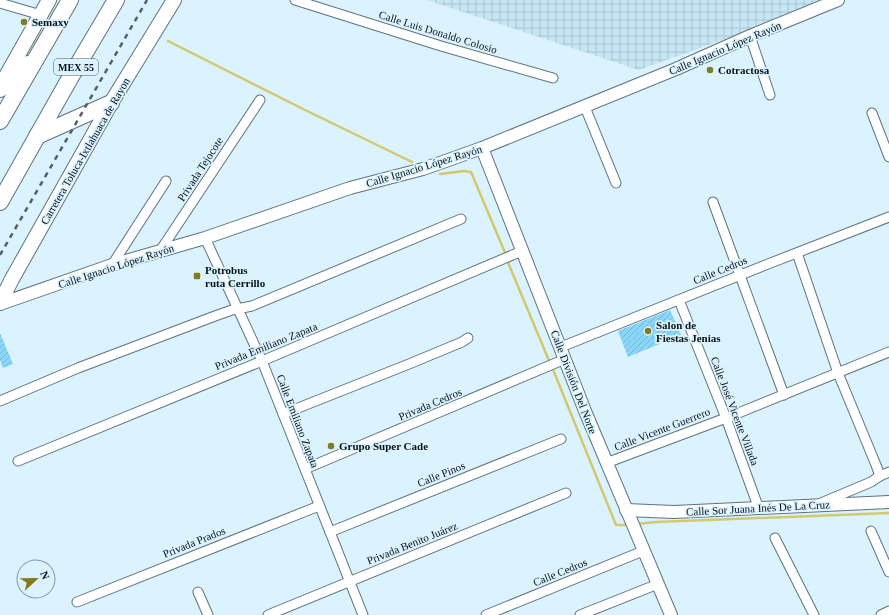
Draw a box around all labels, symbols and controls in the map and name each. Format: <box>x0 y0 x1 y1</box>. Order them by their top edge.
street label: Calle Luis Donaldo Colosio <box>377 8 499 56</box>
place label: Semaxy <box>32 16 69 28</box>
marker: Semaxy <box>19 17 29 27</box>
street label: Calle Ignacio López Rayón <box>667 19 783 77</box>
road number: MEX 55 <box>54 59 98 75</box>
place label: Cotractosa <box>718 64 770 76</box>
marker: Cotractosa <box>705 65 715 75</box>
street label: Carretera Toluca-Ixtlahuaca de Rayon <box>38 75 132 226</box>
street label: Privada Tejocote <box>175 135 225 203</box>
street label: Calle Ignacio López Rayón <box>365 142 484 189</box>
street label: Calle Ignacio López Rayón <box>57 241 176 290</box>
street label: Calle Cedros <box>691 254 749 286</box>
place label: Potrobus ruta Cerrillo <box>205 264 266 289</box>
marker: Potrobus ruta Cerrillo <box>192 271 202 281</box>
place label: Salon de Fiestas Jenias <box>656 319 721 344</box>
street label: Privada Emiliano Zapata <box>213 320 319 372</box>
marker: Salon de Fiestas Jenias <box>643 326 653 336</box>
street label: Calle División Del Norte <box>549 328 599 436</box>
street label: Calle José Vicente Villada <box>709 355 761 467</box>
street label: Calle Emiliano Zapata <box>275 373 321 469</box>
street label: Privada Cedros <box>397 385 463 423</box>
street label: Calle Vicente Guerrero <box>612 405 712 453</box>
place label: Grupo Super Cade <box>339 440 428 452</box>
marker: Grupo Super Cade <box>326 441 336 451</box>
street label: Calle Pinos <box>415 459 467 489</box>
street label: Calle Sor Juana Inés De La Cruz <box>686 498 830 518</box>
street label: Privada Benito Juárez <box>365 519 459 567</box>
street label: Privada Prados <box>161 524 227 560</box>
street label: Calle Cedros <box>531 556 589 588</box>
north arrow <box>16 559 56 599</box>
text: N <box>38 569 52 581</box>

